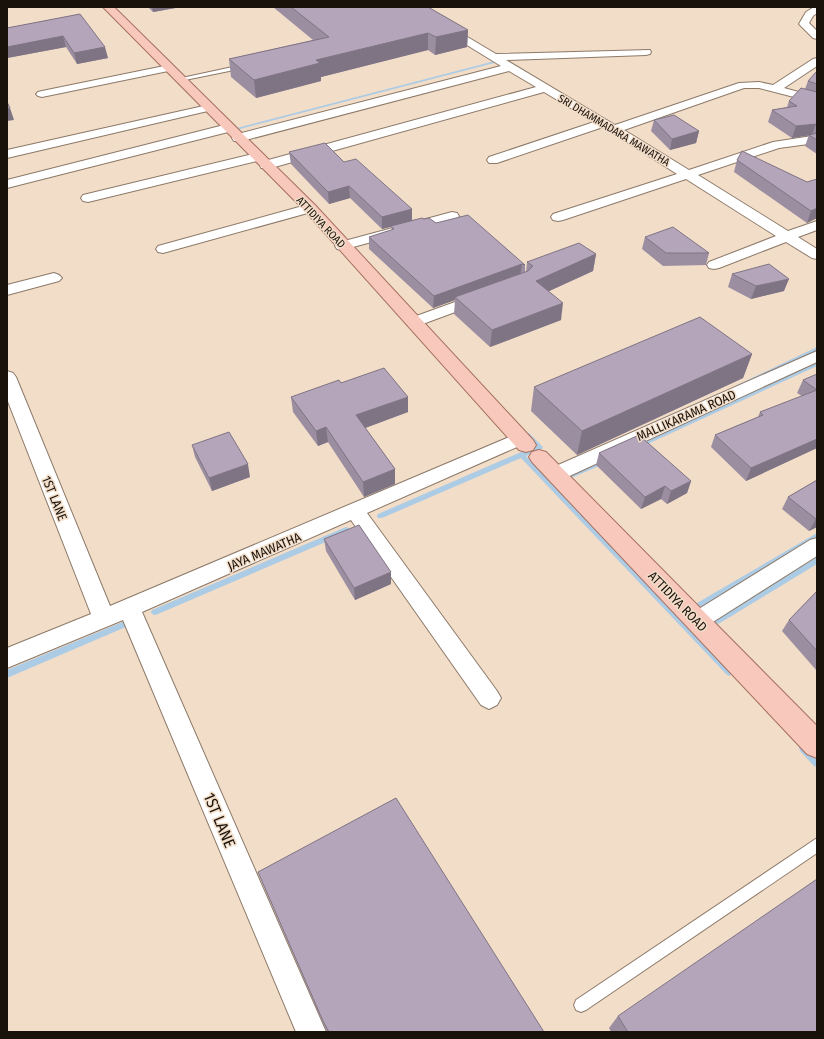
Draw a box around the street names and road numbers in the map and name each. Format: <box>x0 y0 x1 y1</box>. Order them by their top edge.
street label: SRI DHAMMADARA MAWATHA <box>555 92 672 169</box>
street label: ATTIDIYA ROAD <box>293 194 348 251</box>
street label: MALLIKARAMA ROAD <box>634 387 738 444</box>
street label: 1ST LANE <box>39 474 70 523</box>
street label: JAYA MAWATHA <box>225 529 303 574</box>
street label: ATTIDIYA ROAD <box>645 568 710 635</box>
street label: 1ST LANE <box>200 790 240 850</box>

